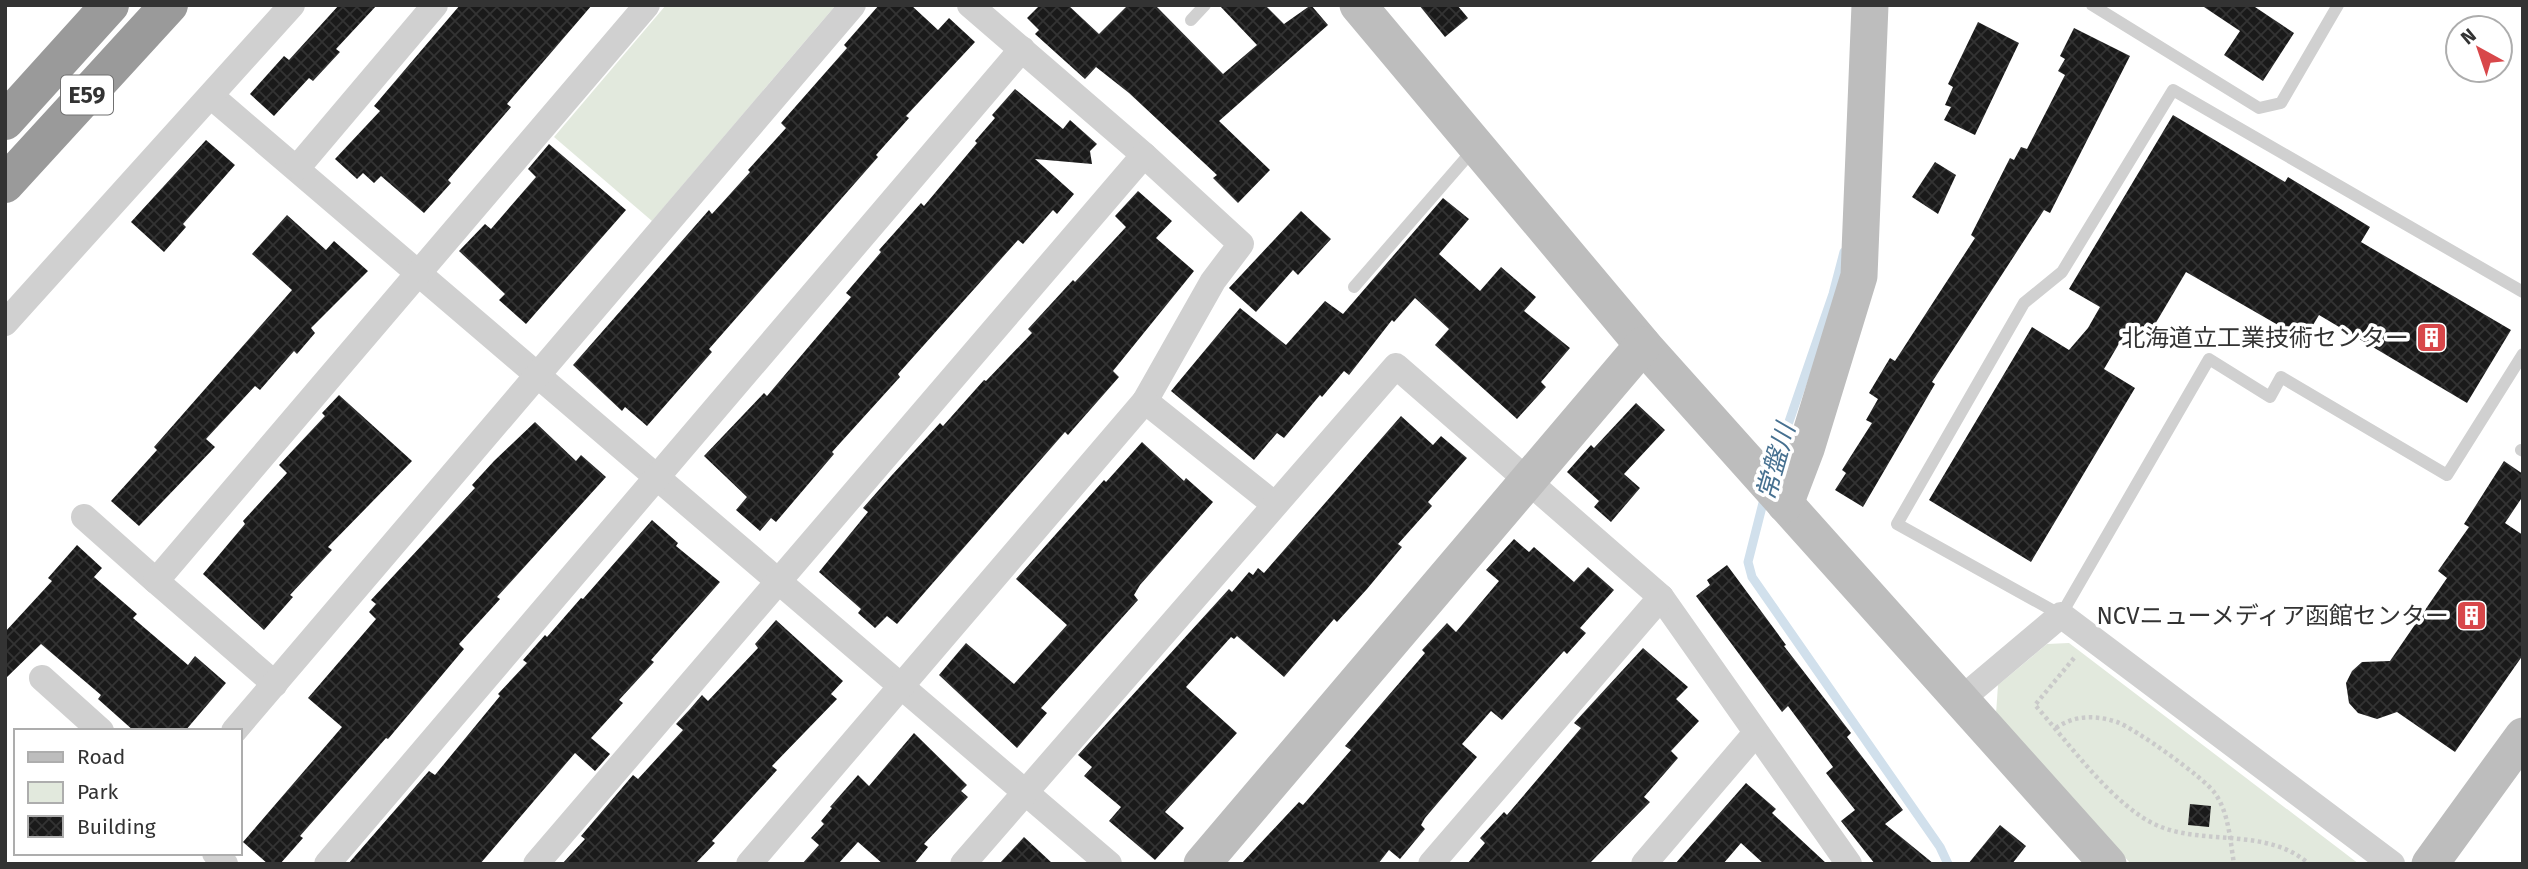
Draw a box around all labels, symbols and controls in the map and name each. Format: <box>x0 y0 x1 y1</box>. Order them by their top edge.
north arrow <box>2444 14 2514 84</box>
text: N <box>2456 23 2481 49</box>
road number: E59 <box>61 76 113 114</box>
building icon: 北海道立工業技術センター <box>2415 321 2449 355</box>
place label: 北海道立工業技術センター <box>2121 324 2409 352</box>
water label: 常盤川 <box>1750 417 1802 504</box>
building icon: NCVニューメディア函館センター <box>2455 599 2489 633</box>
place label: NCVニューメディア函館センター <box>2096 602 2449 630</box>
legend <box>14 729 242 855</box>
text: Road <box>77 744 125 770</box>
text: Park <box>77 779 119 805</box>
text: Building <box>77 814 156 840</box>

